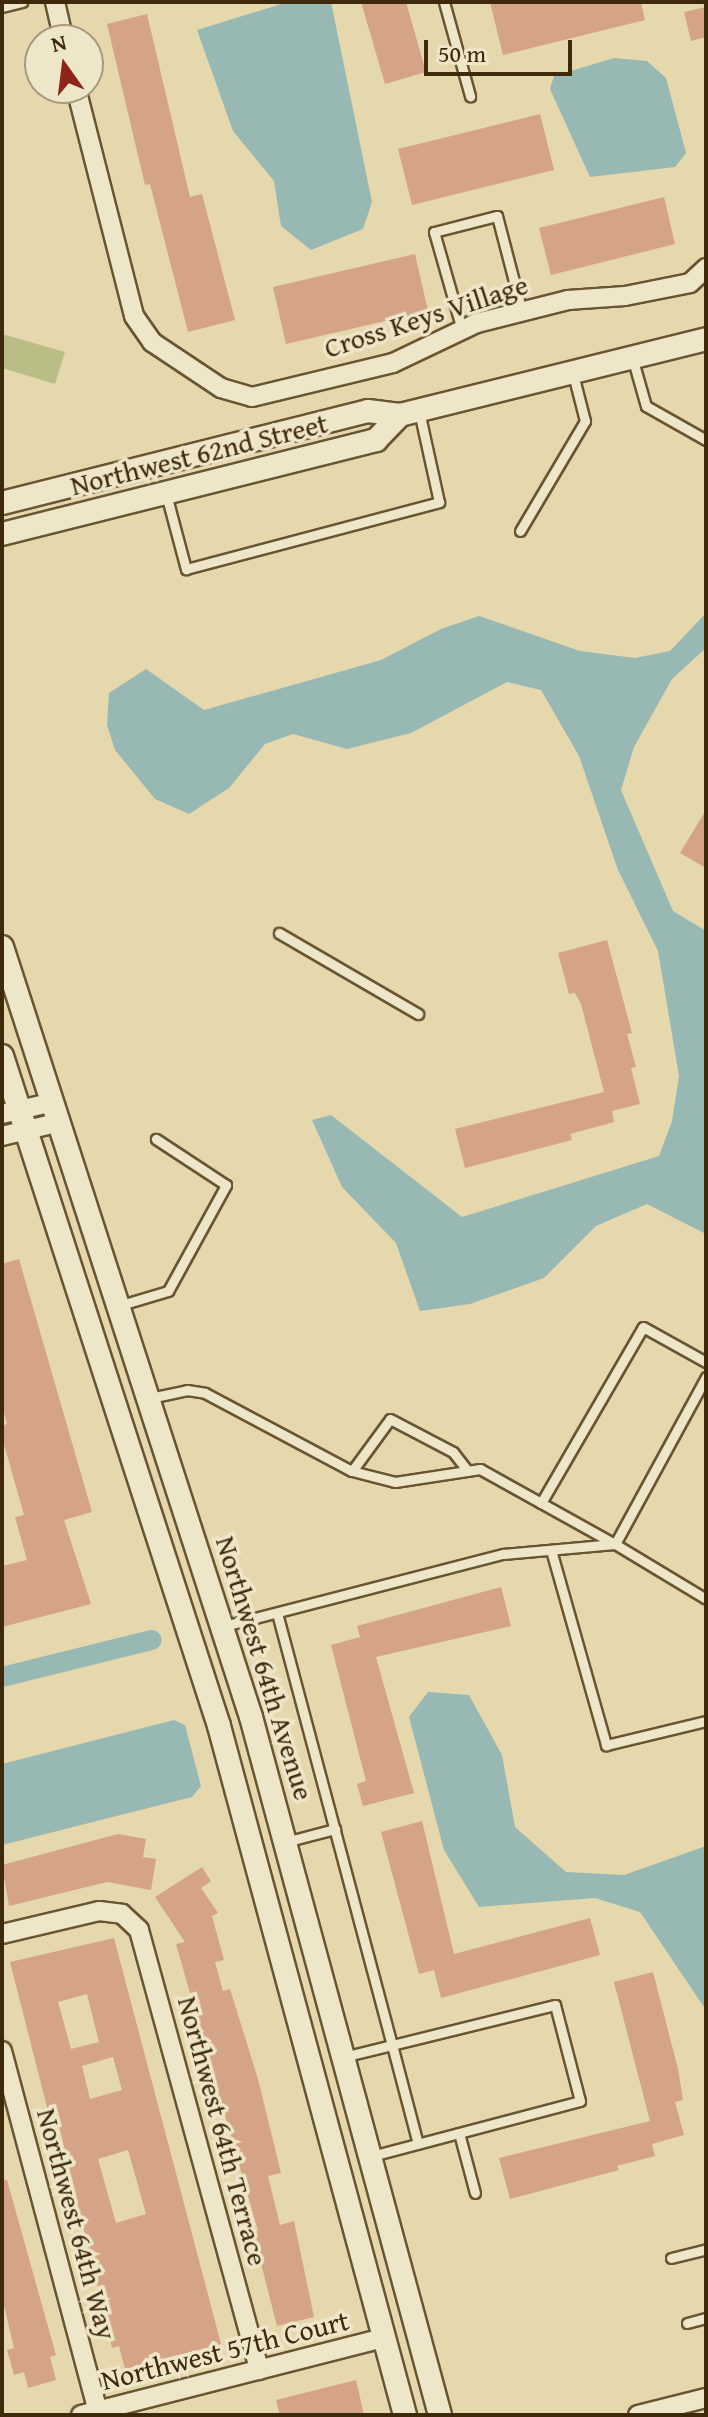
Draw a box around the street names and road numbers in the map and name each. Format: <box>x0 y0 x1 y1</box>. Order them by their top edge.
street label: Cross Keys Village <box>320 267 532 365</box>
street label: Northwest 62nd Street <box>67 406 331 502</box>
street label: Northwest 64th Avenue <box>209 1532 321 1804</box>
street label: Northwest 64th Terrace <box>171 1993 275 2269</box>
street label: Northwest 64th Way <box>30 2105 124 2343</box>
street label: Northwest 57th Court <box>98 2303 352 2397</box>

